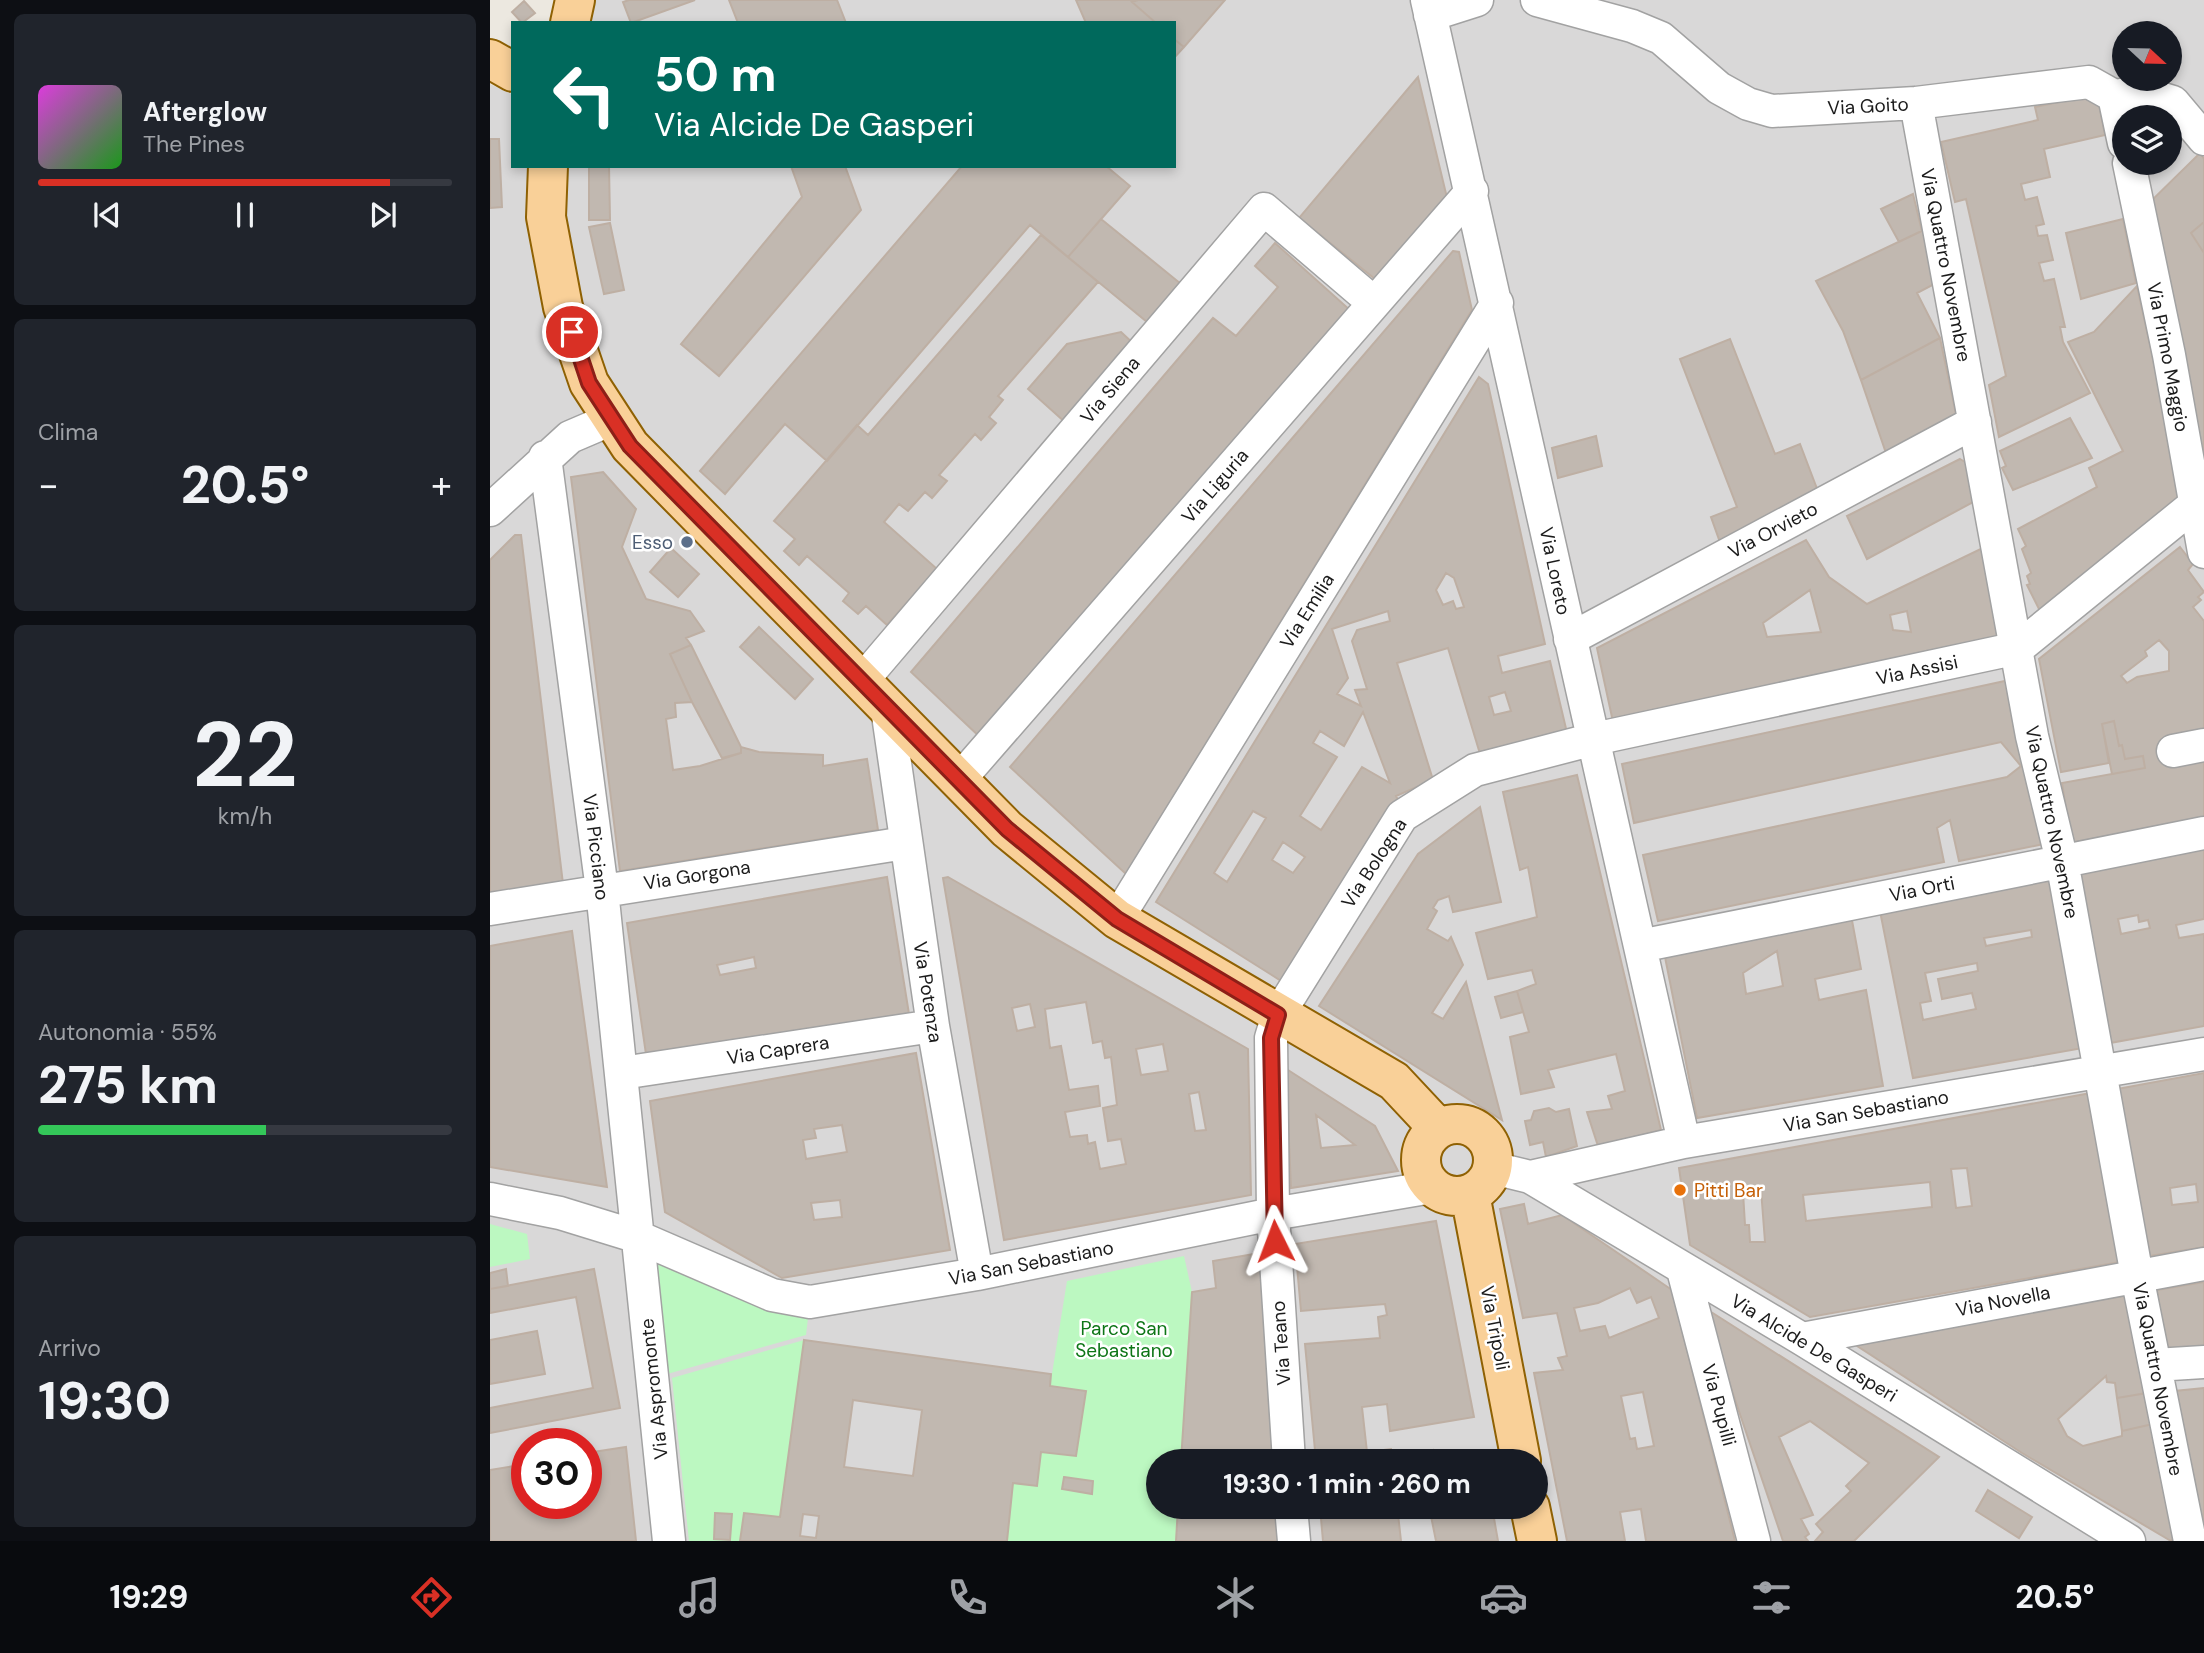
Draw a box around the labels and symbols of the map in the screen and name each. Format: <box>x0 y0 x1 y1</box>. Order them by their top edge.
north arrow <box>2112 21 2182 91</box>
street label: Via Goito <box>1827 91 1909 121</box>
street label: Via Quattro Novembre <box>1915 166 1977 364</box>
street label: Via Primo Maggio <box>2141 280 2195 434</box>
pin <box>542 302 602 362</box>
street label: Via Siena <box>1075 351 1145 429</box>
street label: Via Liguria <box>1176 444 1254 528</box>
street label: Via Orvieto <box>1724 496 1822 564</box>
street label: Via Loreto <box>1534 525 1576 617</box>
place label: Esso <box>632 530 673 555</box>
marker: Esso <box>679 534 695 550</box>
street label: Via Emilia <box>1274 569 1340 653</box>
street label: Via Assisi <box>1874 649 1960 691</box>
street label: Via Quattro Novembre <box>2019 723 2085 921</box>
street label: Via Picciano <box>577 792 615 902</box>
street label: Via Bologna <box>1336 813 1412 913</box>
street label: Via Gorgona <box>642 854 752 896</box>
street label: Via Orti <box>1887 870 1957 908</box>
street label: Via Potenza <box>908 940 948 1044</box>
street label: Via Caprera <box>725 1030 831 1070</box>
street label: Via San Sebastiano <box>1781 1084 1951 1138</box>
place label: Pitti Bar <box>1694 1178 1763 1203</box>
marker: Pitti Bar <box>1672 1182 1688 1198</box>
position arrow <box>1238 1204 1312 1278</box>
street label: Via San Sebastiano <box>946 1235 1116 1291</box>
street label: Via Novella <box>1954 1280 2052 1322</box>
street label: Via Quattro Novembre <box>2127 1280 2189 1478</box>
street label: Via Tripoli <box>1475 1284 1515 1372</box>
street label: Via Alcide De Gasperi <box>1726 1288 1902 1408</box>
street label: Via Teano <box>1266 1300 1296 1386</box>
park label: Parco San Sebastiano <box>1075 1316 1173 1363</box>
street label: Via Aspromonte <box>634 1317 674 1461</box>
street label: Via Pupilli <box>1696 1361 1742 1449</box>
speed limit sign: 30 <box>511 1428 602 1519</box>

